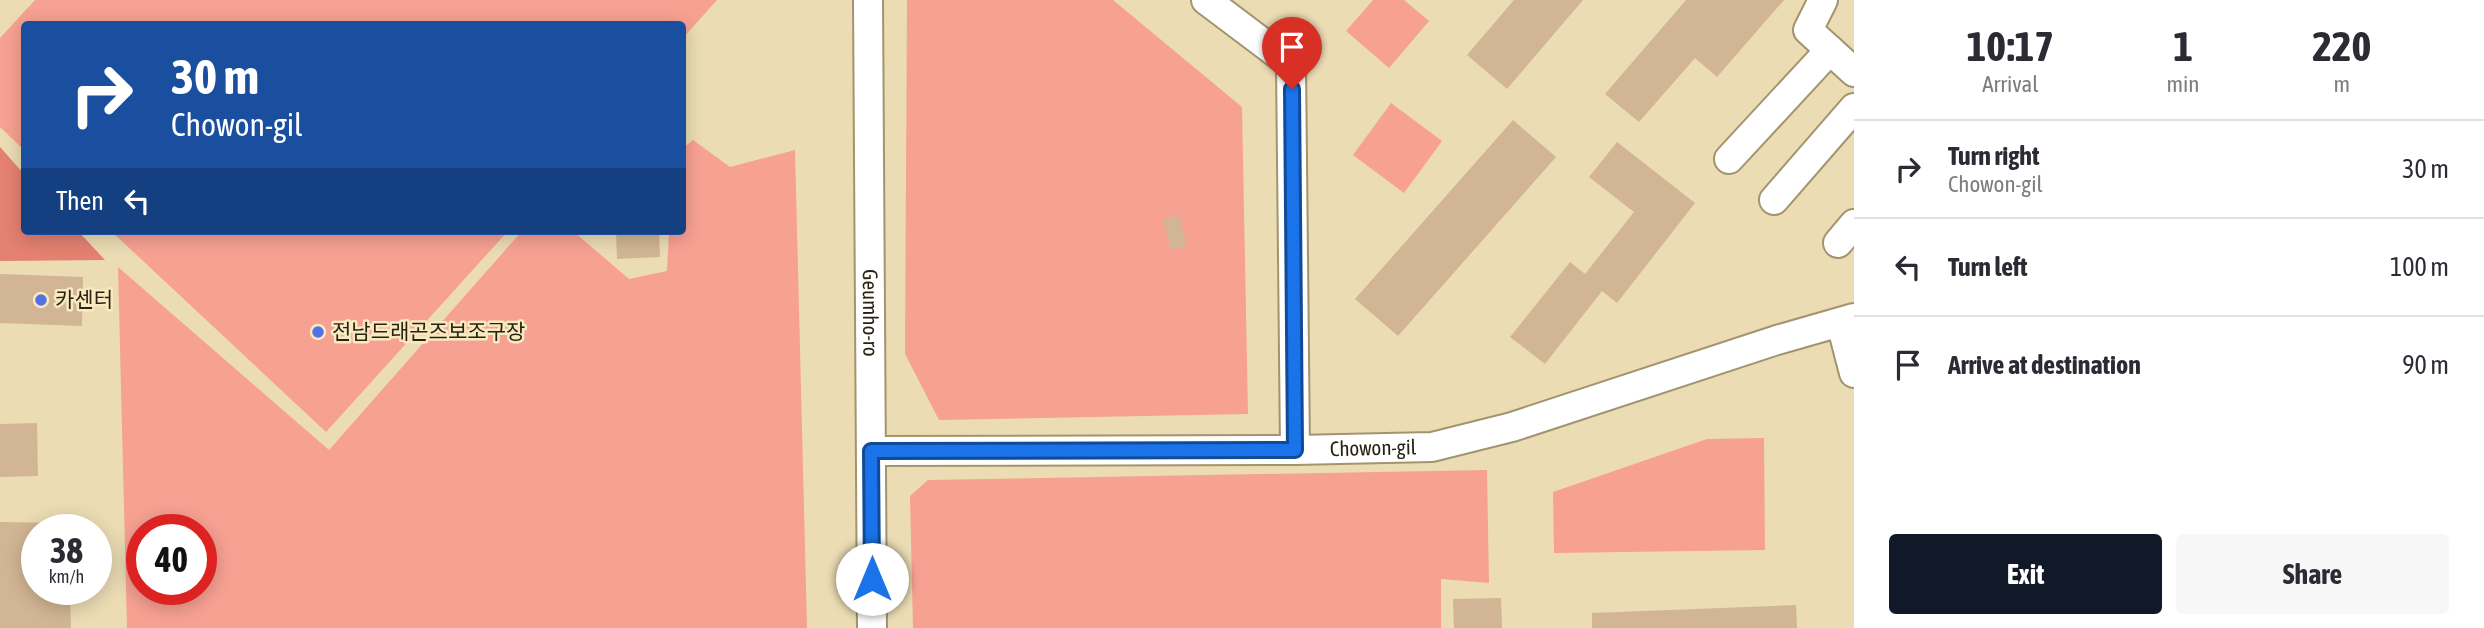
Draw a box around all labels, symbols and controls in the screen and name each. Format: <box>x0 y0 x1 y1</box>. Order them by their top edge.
pin <box>1262 17 1322 89</box>
text: 10:17 <box>1967 22 2054 70</box>
text: 1 <box>2173 22 2193 70</box>
text: 220 <box>2312 22 2371 70</box>
icon: arrive <box>1273 28 1311 66</box>
text: 30 m <box>171 48 259 104</box>
icon: right <box>56 49 147 140</box>
text: Arrival <box>1982 71 2038 97</box>
text: min <box>2167 71 2200 97</box>
text: m <box>2333 71 2350 97</box>
text: Chowon-gil <box>171 106 303 143</box>
text: Turn right <box>1948 141 2039 171</box>
icon: right <box>1889 150 1927 188</box>
text: 30 m <box>2402 154 2449 184</box>
text: Chowon-gil <box>1948 171 2043 197</box>
icon: left <box>118 182 156 220</box>
text: Then <box>56 186 104 216</box>
icon: left <box>1889 248 1927 286</box>
text: Turn left <box>1948 252 2028 282</box>
text: 100 m <box>2390 252 2449 282</box>
street label: Geumho-ro <box>859 269 883 357</box>
place label: 카센터 <box>55 287 113 311</box>
marker: 카센터 <box>33 292 49 308</box>
place label: 전남드래곤즈보조구장 <box>332 319 525 343</box>
marker: 전남드래곤즈보조구장 <box>310 324 326 340</box>
icon: arrive <box>1889 346 1927 384</box>
text: Arrive at destination <box>1948 350 2141 380</box>
text: 90 m <box>2402 350 2449 380</box>
street label: Chowon-gil <box>1330 434 1417 460</box>
speed limit sign: 40 <box>126 514 217 605</box>
text: 38 <box>50 530 83 570</box>
button: Exit <box>1889 534 2162 614</box>
button: Share <box>2176 534 2449 614</box>
position arrow <box>835 542 909 616</box>
text: km/h <box>49 566 84 587</box>

